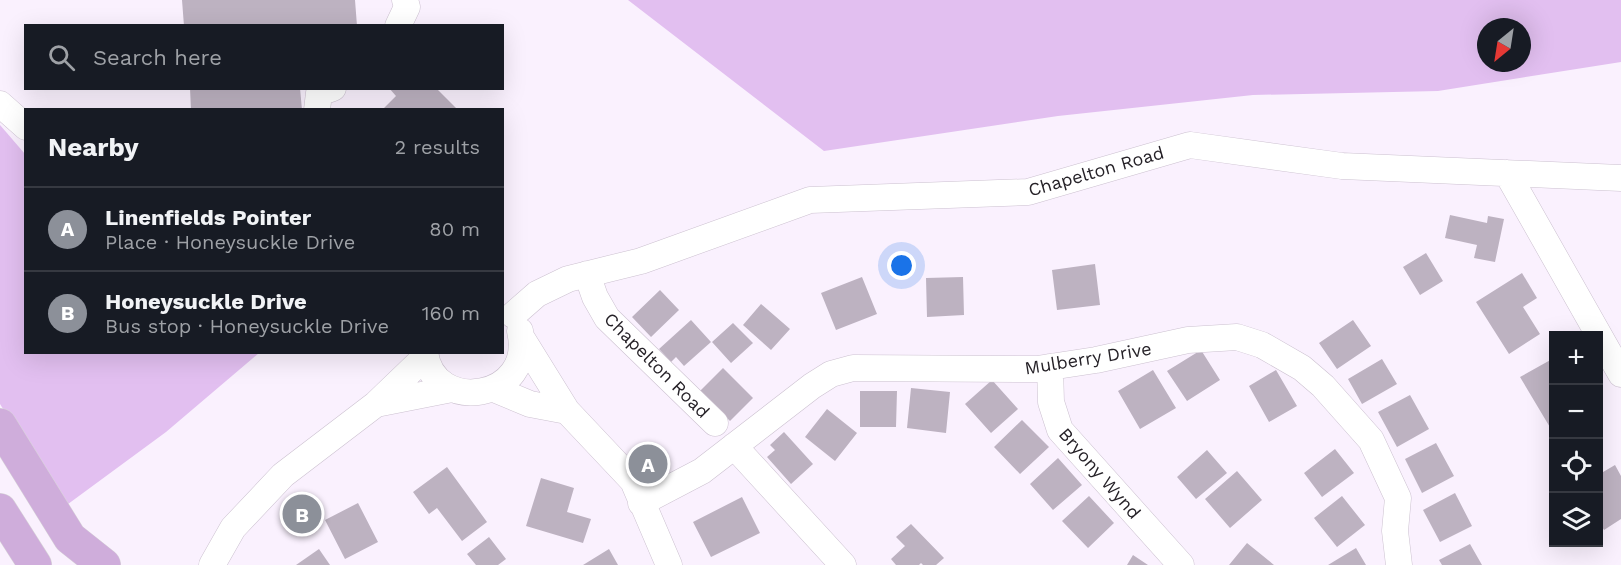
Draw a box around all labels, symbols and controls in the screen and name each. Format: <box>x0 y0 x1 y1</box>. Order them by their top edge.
north arrow <box>1477 18 1531 72</box>
search box <box>24 24 504 90</box>
icon: search <box>45 41 78 74</box>
text: Search here <box>93 45 222 70</box>
text: Nearby <box>48 132 139 162</box>
text: 2 results <box>395 135 480 159</box>
street label: Chapelton Road <box>1026 142 1166 200</box>
text: Linenfields Pointer <box>105 205 311 230</box>
text: A <box>61 217 74 241</box>
text: 80 m <box>429 217 480 241</box>
text: Place · Honeysuckle Drive <box>105 230 355 254</box>
your location <box>887 251 916 280</box>
text: Honeysuckle Drive <box>105 289 307 314</box>
text: B <box>61 301 74 325</box>
text: 160 m <box>422 301 480 325</box>
street label: Chapelton Road <box>600 308 714 422</box>
text: Bus stop · Honeysuckle Drive <box>105 314 389 338</box>
map controls <box>1549 331 1603 547</box>
button: + <box>1549 331 1603 385</box>
street label: Mulberry Drive <box>1023 338 1153 378</box>
button: − <box>1549 385 1603 439</box>
street label: Bryony Wynd <box>1055 423 1145 523</box>
button: locate <box>1549 439 1603 493</box>
pin: A <box>628 442 668 486</box>
pin: B <box>282 492 322 536</box>
button: layers <box>1549 493 1603 547</box>

